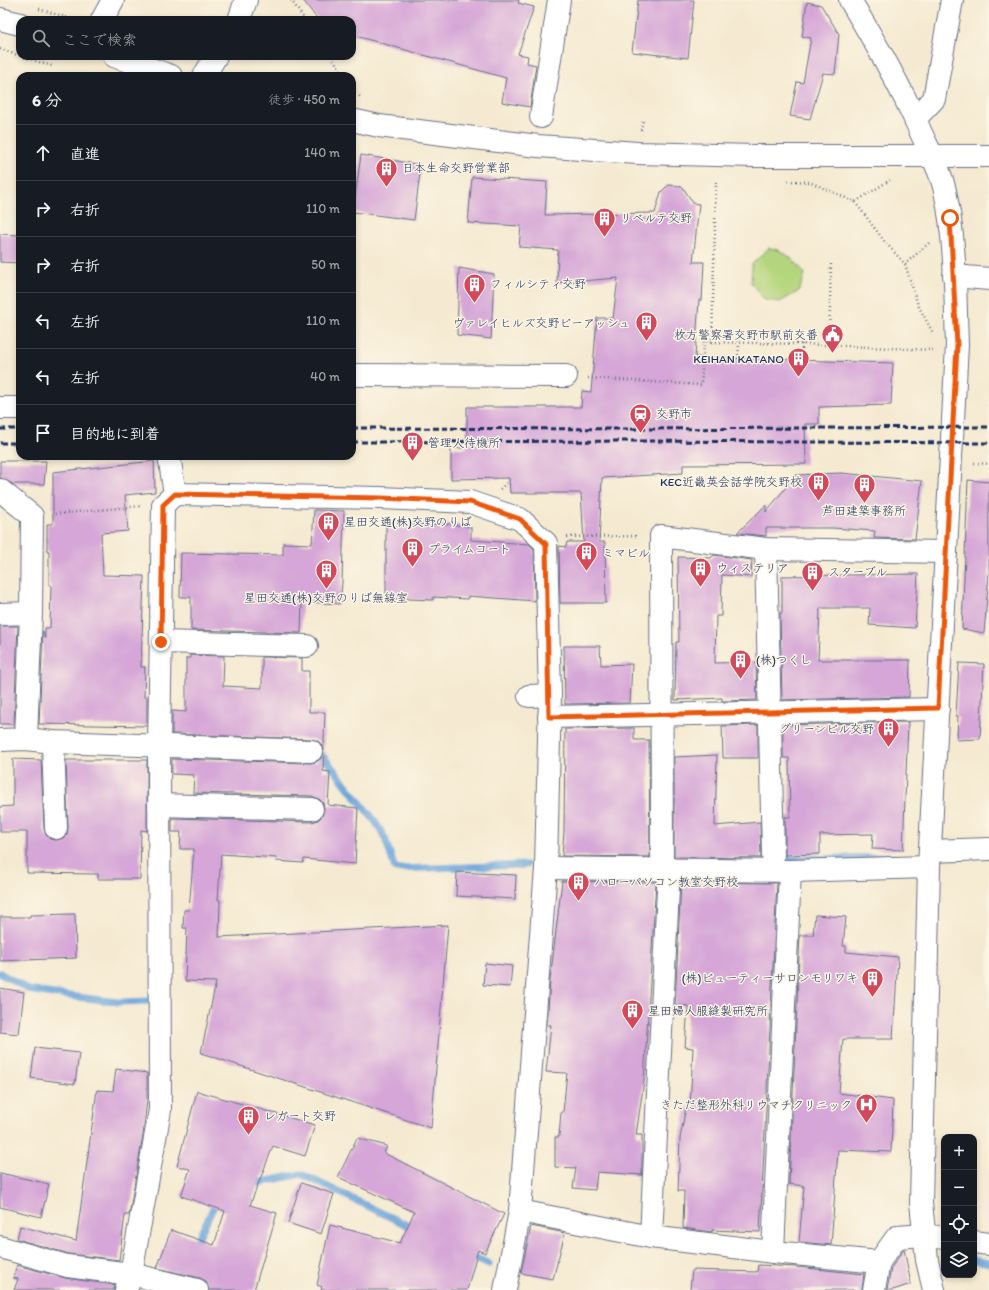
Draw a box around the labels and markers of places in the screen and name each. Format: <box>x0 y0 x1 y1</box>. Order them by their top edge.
building icon: 日本生命交野営業部 <box>374 155 400 188</box>
place label: 日本生命交野営業部 <box>402 161 510 175</box>
building icon: リベルテ交野 <box>592 205 618 238</box>
place label: リベルテ交野 <box>620 211 692 225</box>
building icon: フィルシティ交野 <box>462 271 488 304</box>
place label: フィルシティ交野 <box>490 277 586 291</box>
building icon: ヴァレイヒルズ交野ビーアッシュ <box>633 310 659 343</box>
place label: ヴァレイヒルズ交野ビーアッシュ <box>452 316 630 330</box>
public building icon: 枚方警察署交野市駅前交番 <box>820 322 846 355</box>
place label: 枚方警察署交野市駅前交番 <box>674 328 818 342</box>
building icon: KEIHAN KATANO <box>786 346 812 379</box>
place label: KEIHAN KATANO <box>693 352 784 366</box>
station icon: 交野市 <box>628 401 654 434</box>
place label: 交野市 <box>656 407 692 421</box>
building icon: 管理人待機所 <box>399 430 425 463</box>
place label: 管理人待機所 <box>428 436 500 450</box>
building icon: KEC近畿英会話学院交野校 <box>805 469 831 502</box>
building icon: 芦田建築事務所 <box>851 471 877 504</box>
place label: KEC近畿英会話学院交野校 <box>660 475 802 489</box>
place label: 芦田建築事務所 <box>822 504 906 518</box>
building icon: 星田交通(株)交野のりば <box>315 509 341 542</box>
place label: 星田交通(株)交野のりば <box>344 515 472 529</box>
building icon: プライムコート <box>399 536 425 569</box>
building icon: ミマビル <box>573 540 599 573</box>
place label: プライムコート <box>428 542 511 556</box>
place label: ミマビル <box>602 546 650 560</box>
building icon: ウィステリア <box>687 555 713 588</box>
building icon: 星田交通(株)交野のりば無線室 <box>313 558 339 591</box>
building icon: スターブル <box>800 559 826 592</box>
place label: ウィステリア <box>716 561 789 575</box>
place label: スターブル <box>828 565 887 579</box>
place label: 星田交通(株)交野のりば無線室 <box>244 591 408 605</box>
building icon: (株)つくし <box>727 647 753 680</box>
place label: (株)つくし <box>756 653 812 667</box>
building icon: グリーンビル交野 <box>876 716 902 749</box>
place label: グリーンビル交野 <box>779 722 874 736</box>
building icon: ハローパソコン教室交野校 <box>566 869 592 902</box>
place label: ハローパソコン教室交野校 <box>594 875 738 889</box>
building icon: (株)ビューティーサロンモリワキ <box>860 965 886 998</box>
place label: (株)ビューティーサロンモリワキ <box>682 971 858 985</box>
building icon: 星田婦人服縫製研究所 <box>620 998 646 1031</box>
place label: 星田婦人服縫製研究所 <box>648 1004 768 1018</box>
hospital icon: きただ整形外科リウマチクリニック <box>854 1092 880 1125</box>
place label: きただ整形外科リウマチクリニック <box>660 1098 852 1112</box>
building icon: レガート交野 <box>235 1103 261 1136</box>
place label: レガート交野 <box>264 1109 336 1123</box>

